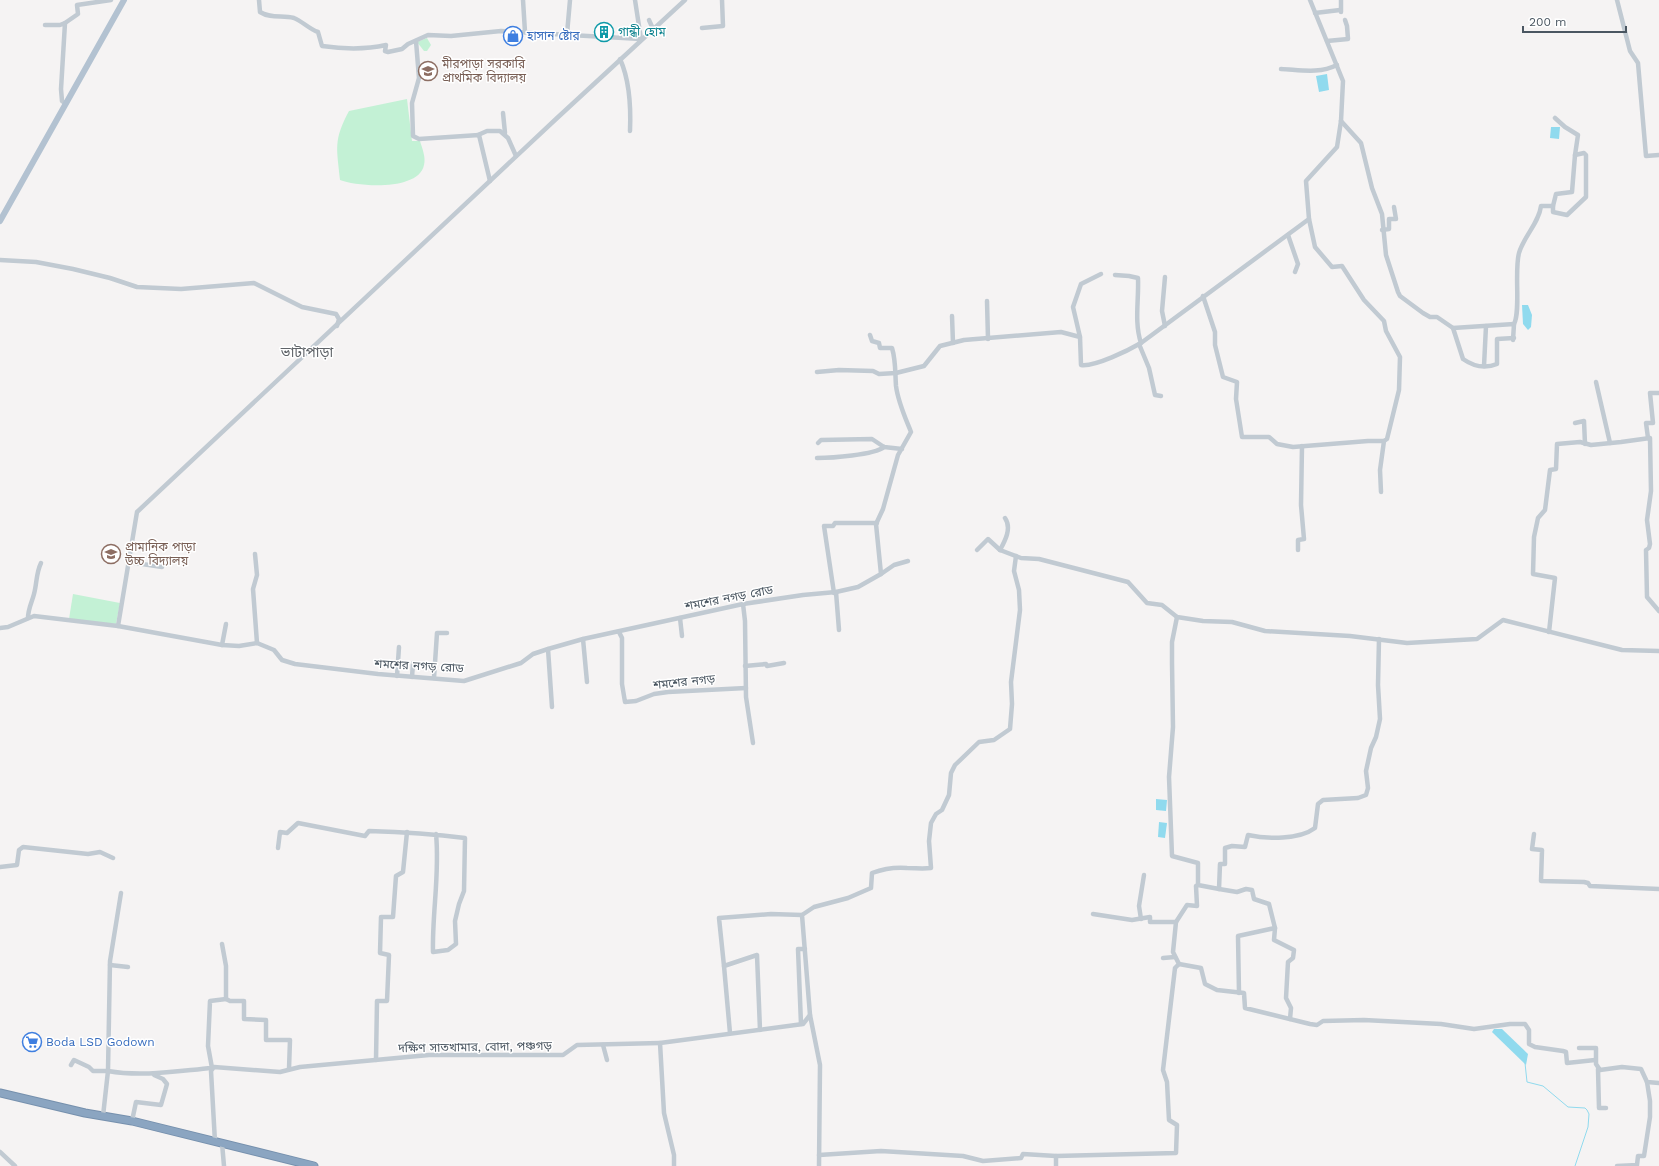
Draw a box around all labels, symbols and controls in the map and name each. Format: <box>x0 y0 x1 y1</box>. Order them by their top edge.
scale bar <box>1523 8 1626 34</box>
text: 200 m <box>1529 15 1566 29</box>
building icon: গান্ধী হোম <box>593 21 615 43</box>
place label: গান্ধী হোম <box>618 24 666 39</box>
shop icon: হাসান ষ্টোর <box>502 25 524 47</box>
place label: হাসান ষ্টোর <box>526 28 580 43</box>
place label: মীরপাড়া সরকারি প্রাথমিক বিদ্যালয় <box>441 56 527 85</box>
school or university icon: মীরপাড়া সরকারি প্রাথমিক বিদ্যালয় <box>417 60 439 82</box>
district label: ভাটাপাড়া <box>280 344 333 360</box>
place label: প্রামানিক পাড়া উচ্চ বিদ্যালয় <box>124 539 196 568</box>
school or university icon: প্রামানিক পাড়া উচ্চ বিদ্যালয় <box>100 543 122 565</box>
street label: শমশের নগড় রোড <box>683 582 775 614</box>
street label: শমশের নগড় রোড <box>373 657 465 675</box>
street label: শমশের নগড় <box>651 672 716 692</box>
supermarket icon: Boda LSD Godown <box>21 1031 43 1053</box>
place label: Boda LSD Godown <box>46 1035 155 1049</box>
street label: দক্ষিণ সাতখামার, বোদা, পঞ্চগড় <box>397 1038 552 1055</box>

